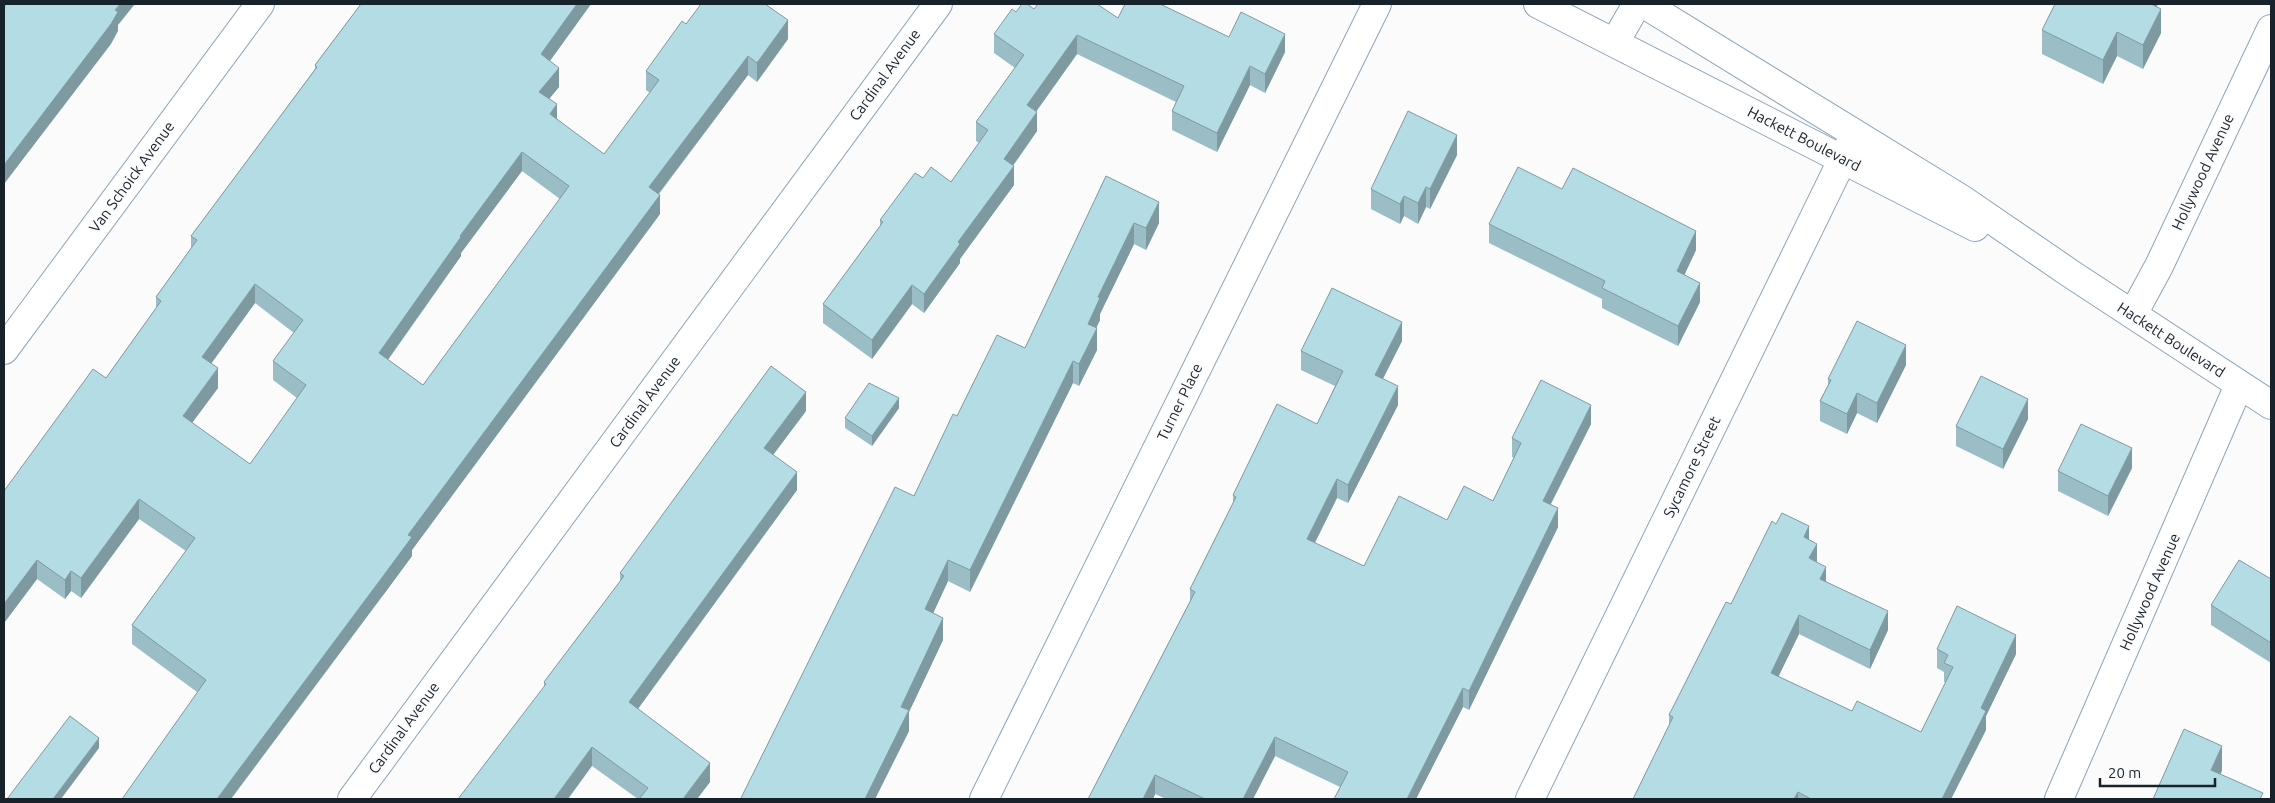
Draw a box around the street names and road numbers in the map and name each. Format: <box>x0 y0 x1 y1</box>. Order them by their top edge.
street label: Cardinal Avenue <box>846 26 924 124</box>
street label: Hackett Boulevard <box>1745 103 1864 174</box>
street label: Hollywood Avenue <box>2168 111 2237 233</box>
street label: Van Schoick Avenue <box>86 118 178 236</box>
street label: Hackett Boulevard <box>2114 299 2228 381</box>
street label: Cardinal Avenue <box>606 353 684 451</box>
street label: Turner Place <box>1153 360 1206 443</box>
street label: Sycamore Street <box>1660 413 1723 520</box>
street label: Hollywood Avenue <box>2116 531 2183 653</box>
street label: Cardinal Avenue <box>365 679 443 777</box>

